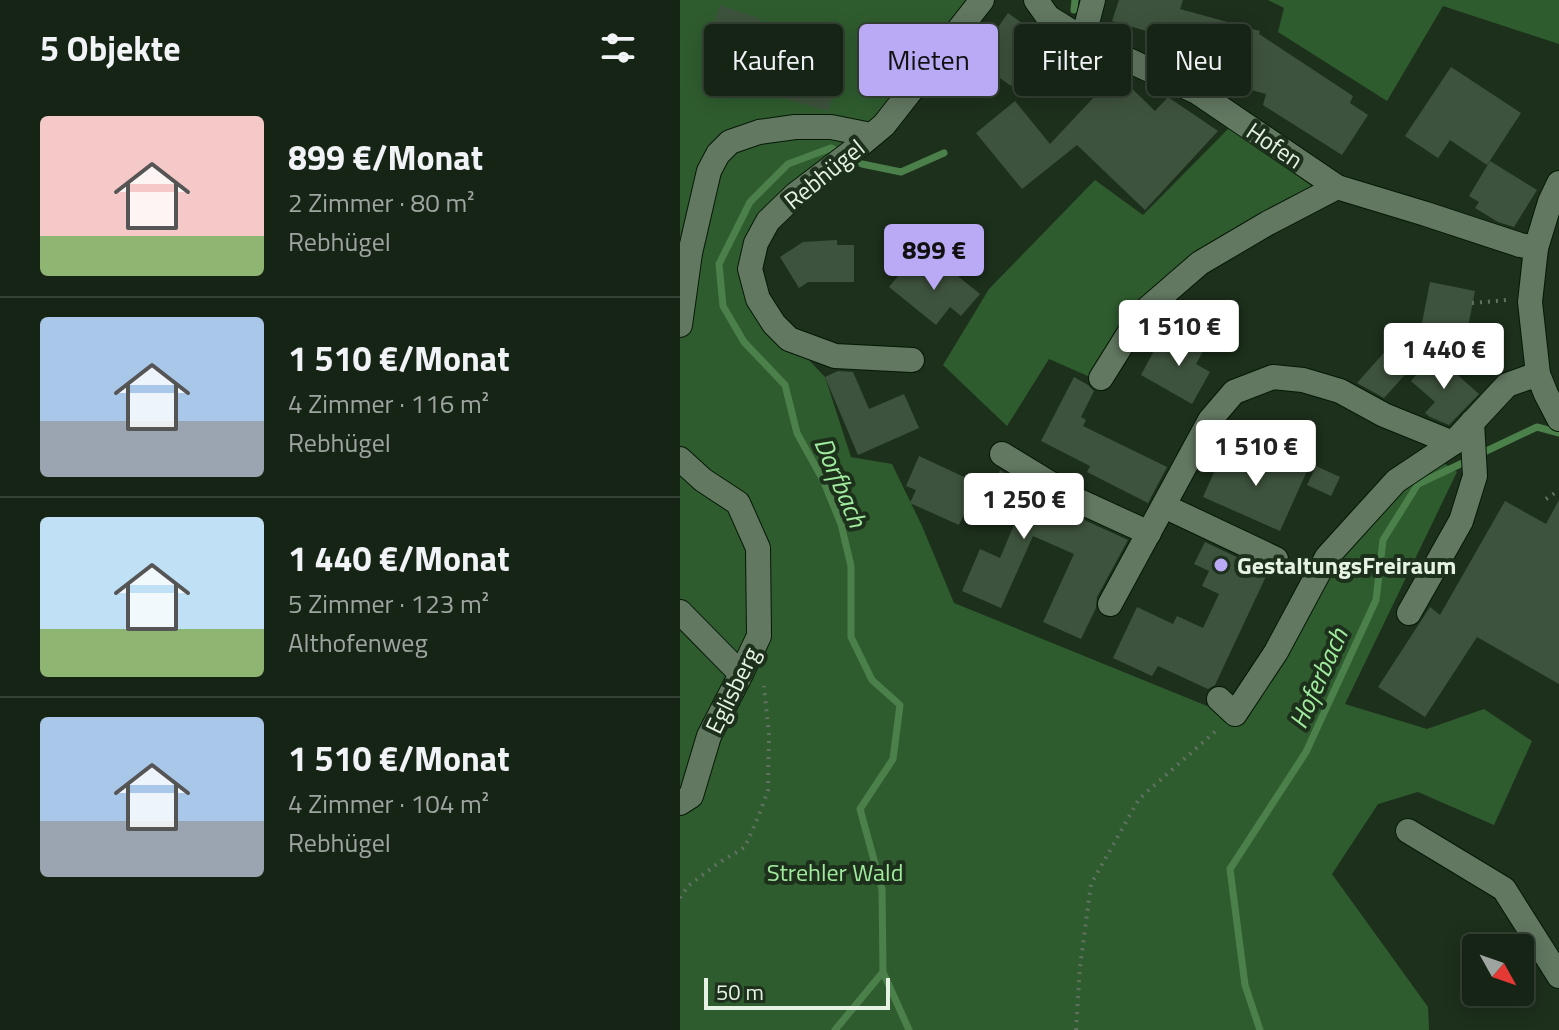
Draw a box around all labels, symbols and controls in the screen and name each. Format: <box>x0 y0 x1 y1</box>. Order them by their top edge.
text: 5 Objekte <box>40 22 181 74</box>
chip: Kaufen <box>704 24 843 96</box>
chip: Mieten <box>859 24 998 96</box>
chip: Filter <box>1014 24 1131 96</box>
chip: Neu <box>1147 24 1251 96</box>
icon: filters <box>596 26 640 70</box>
street label: Hofen <box>1239 113 1311 177</box>
street label: Rebhügel <box>776 130 872 218</box>
text: 899 €/Monat <box>288 131 483 183</box>
icon: home <box>104 148 200 244</box>
text: 2 Zimmer · 80 m² <box>288 183 474 222</box>
text: Rebhügel <box>288 222 391 261</box>
pin: 899 € <box>878 224 990 292</box>
text: 899 € <box>902 230 966 269</box>
pin: 1 510 € <box>1105 300 1253 368</box>
text: 1 510 € <box>1137 306 1221 345</box>
pin: 1 440 € <box>1370 323 1518 391</box>
text: 1 440 € <box>1402 329 1486 368</box>
text: 1 510 €/Monat <box>288 332 510 384</box>
icon: home <box>104 349 200 445</box>
text: 4 Zimmer · 116 m² <box>288 384 489 423</box>
pin: 1 510 € <box>1182 420 1330 488</box>
text: Rebhügel <box>288 423 391 462</box>
text: 1 510 € <box>1214 426 1298 465</box>
water label: Dorfbach <box>805 431 878 534</box>
pin: 1 250 € <box>950 473 1098 541</box>
text: 1 250 € <box>982 479 1066 518</box>
text: 1 440 €/Monat <box>288 532 510 584</box>
place label: GestaltungsFreiraum <box>1237 547 1456 583</box>
icon: home <box>104 549 200 645</box>
marker: GestaltungsFreiraum <box>1212 556 1230 574</box>
text: 5 Zimmer · 123 m² <box>288 584 489 623</box>
water label: Hoferbach <box>1279 621 1358 734</box>
text: Althofenweg <box>288 623 428 662</box>
street label: Eglisberg <box>696 641 768 739</box>
text: 1 510 €/Monat <box>288 732 510 784</box>
icon: home <box>104 749 200 845</box>
text: 4 Zimmer · 104 m² <box>288 784 489 823</box>
text: Rebhügel <box>288 823 391 862</box>
park label: Strehler Wald <box>767 854 903 890</box>
north arrow <box>1462 934 1534 1006</box>
map controls <box>1462 934 1534 1006</box>
scale bar <box>704 974 890 1010</box>
text: 50 m <box>716 975 764 1009</box>

